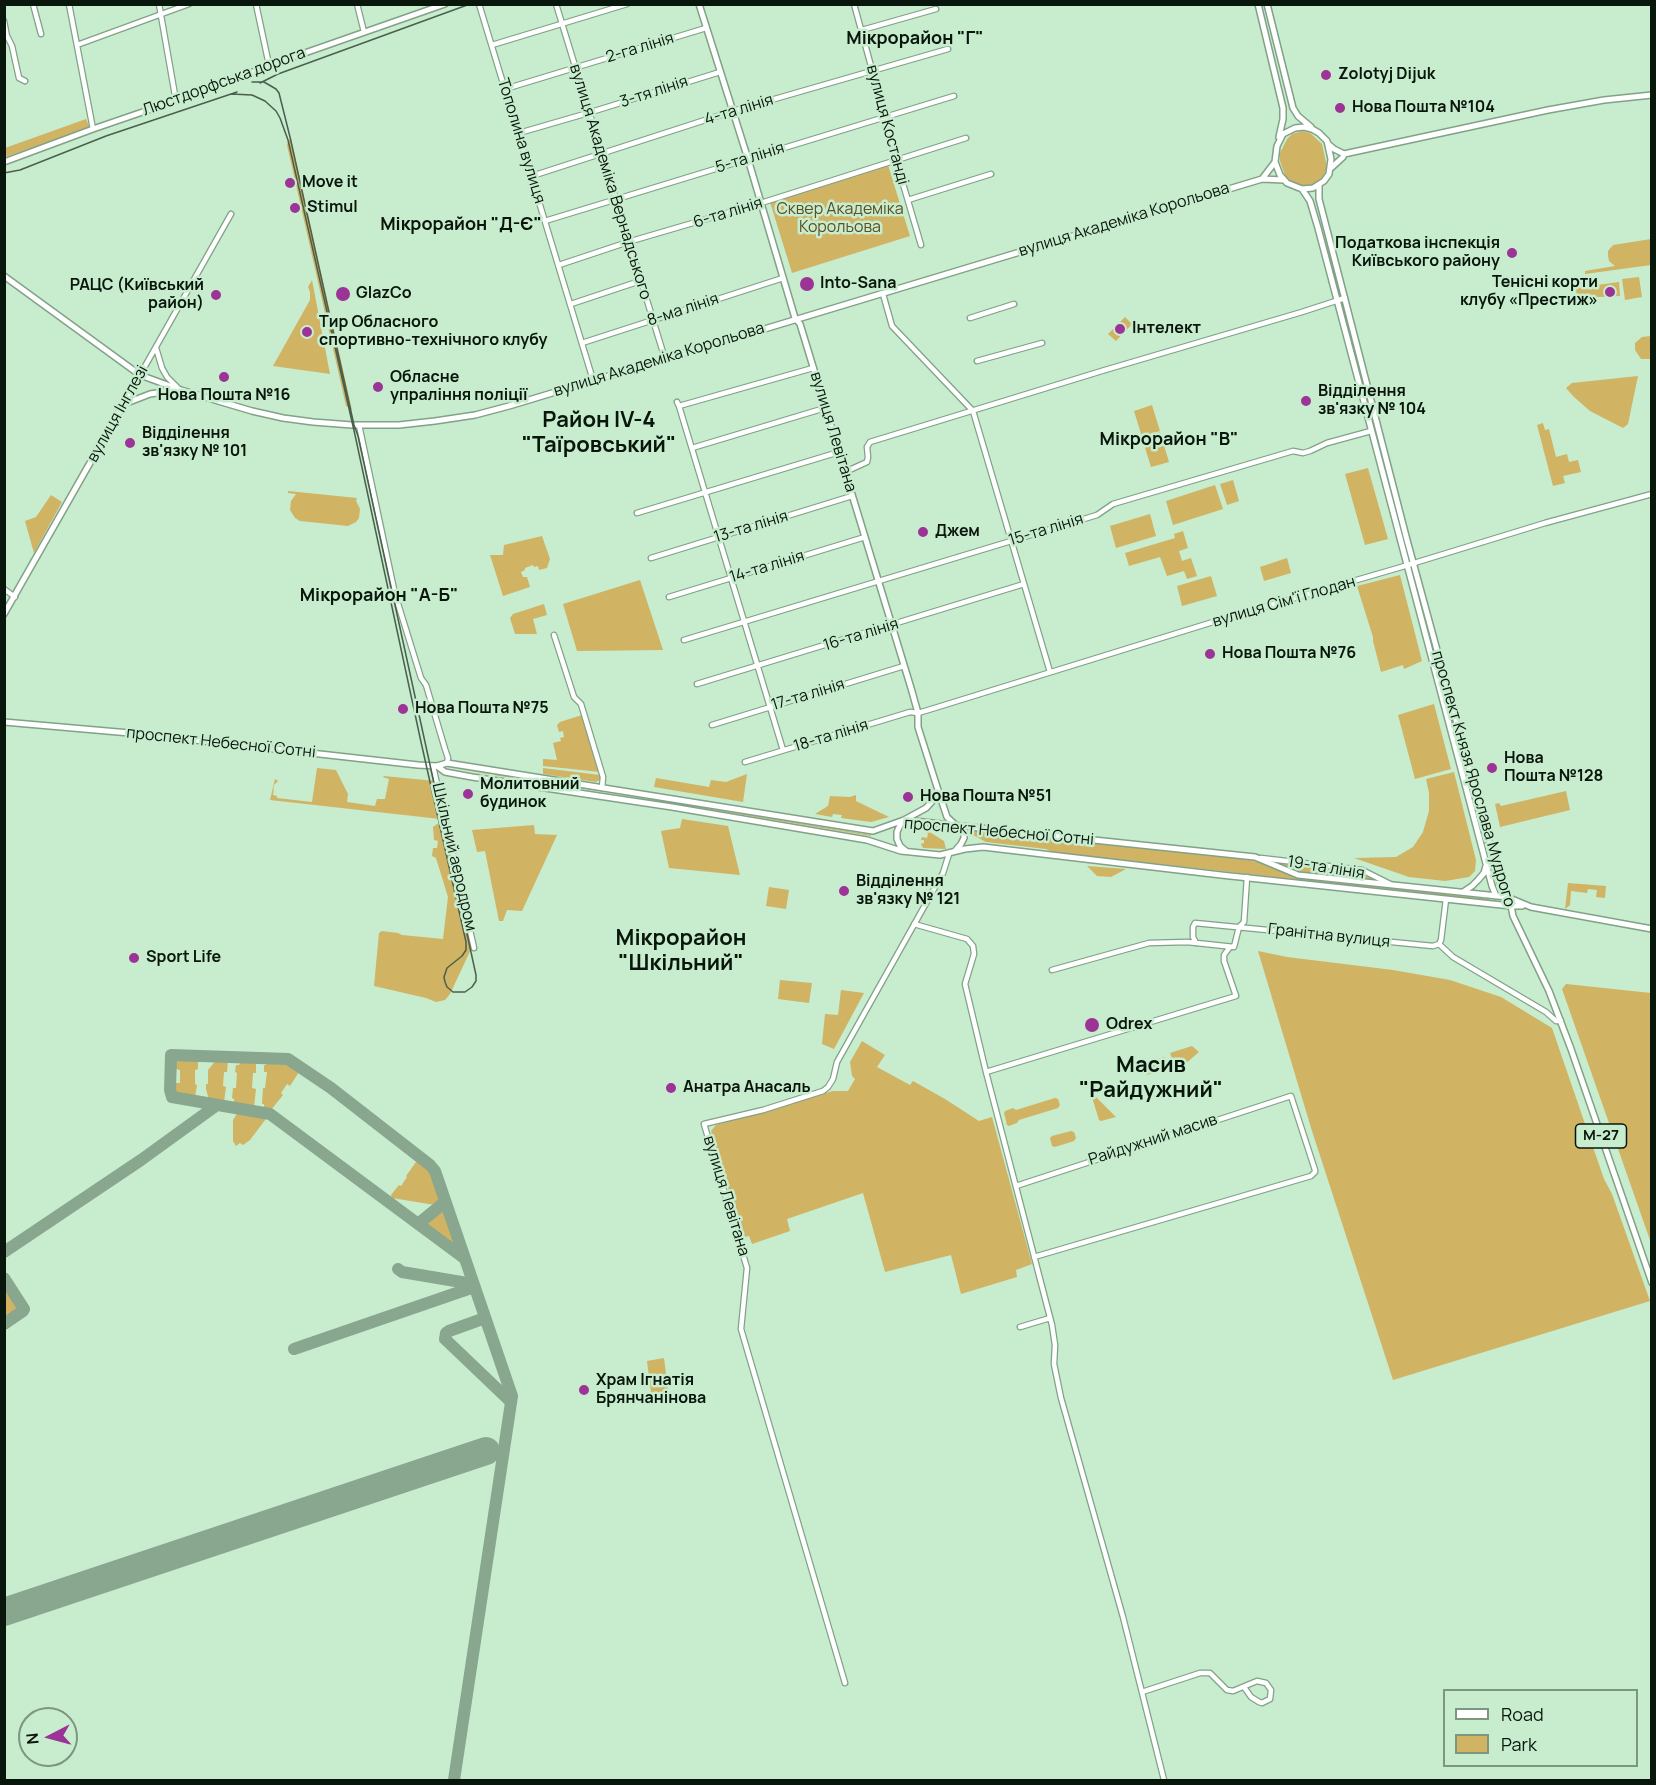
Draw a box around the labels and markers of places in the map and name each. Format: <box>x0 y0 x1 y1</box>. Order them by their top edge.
place label: Zolotyj Dijuk <box>1338 65 1435 85</box>
marker: Zolotyj Dijuk <box>1319 68 1333 82</box>
place label: Нова Пошта №104 <box>1352 98 1495 118</box>
marker: Нова Пошта №104 <box>1333 101 1347 115</box>
place label: Move it <box>302 173 358 193</box>
marker: Move it <box>283 176 297 190</box>
place label: Stimul <box>307 198 358 218</box>
marker: Stimul <box>288 201 302 215</box>
place label: Податкова інспекція Київського району <box>1335 234 1500 272</box>
marker: Податкова інспекція Київського району <box>1505 246 1519 260</box>
place label: Тенісні корти клубу «Престиж» <box>1460 273 1598 311</box>
place label: Into-Sana <box>820 274 897 294</box>
marker: Into-Sana <box>798 275 816 293</box>
place label: РАЦС (Київський район) <box>70 276 204 314</box>
place label: GlazCo <box>356 284 412 304</box>
marker: GlazCo <box>334 285 352 303</box>
marker: Тенісні корти клубу «Престиж» <box>1603 285 1617 299</box>
marker: РАЦС (Київський район) <box>209 288 223 302</box>
place label: Тир Обласного спортивно-технічного клубу <box>319 313 548 351</box>
place label: Інтелект <box>1132 319 1201 339</box>
marker: Інтелект <box>1113 322 1127 336</box>
marker: Тир Обласного спортивно-технічного клубу <box>300 325 314 339</box>
place label: Обласне упраління поліції <box>390 368 528 406</box>
marker: Нова Пошта №16 <box>217 370 231 384</box>
marker: Обласне упраління поліції <box>371 380 385 394</box>
place label: Відділення зв'язку № 104 <box>1318 382 1426 420</box>
place label: Нова Пошта №16 <box>158 386 290 406</box>
marker: Відділення зв'язку № 104 <box>1299 394 1313 408</box>
place label: Відділення зв'язку № 101 <box>142 424 247 462</box>
marker: Відділення зв'язку № 101 <box>123 436 137 450</box>
place label: Джем <box>935 522 980 542</box>
marker: Джем <box>916 525 930 539</box>
place label: Нова Пошта №76 <box>1222 644 1356 664</box>
marker: Нова Пошта №76 <box>1203 647 1217 661</box>
place label: Нова Пошта №75 <box>415 699 549 719</box>
marker: Нова Пошта №75 <box>396 702 410 716</box>
place label: Нова Пошта №128 <box>1504 749 1603 787</box>
marker: Нова Пошта №128 <box>1485 761 1499 775</box>
place label: Молитовний будинок <box>480 775 580 813</box>
marker: Молитовний будинок <box>461 787 475 801</box>
place label: Нова Пошта №51 <box>920 787 1052 807</box>
marker: Нова Пошта №51 <box>901 790 915 804</box>
place label: Відділення зв'язку № 121 <box>856 872 960 910</box>
marker: Відділення зв'язку № 121 <box>837 884 851 898</box>
place label: Sport Life <box>146 948 221 968</box>
marker: Sport Life <box>127 951 141 965</box>
place label: Odrex <box>1106 1015 1152 1035</box>
marker: Odrex <box>1083 1016 1101 1034</box>
place label: Анатра Анасаль <box>683 1078 811 1098</box>
marker: Анатра Анасаль <box>664 1081 678 1095</box>
place label: Храм Ігнатія Брянчанінова <box>596 1371 706 1409</box>
marker: Храм Ігнатія Брянчанінова <box>577 1383 591 1397</box>

